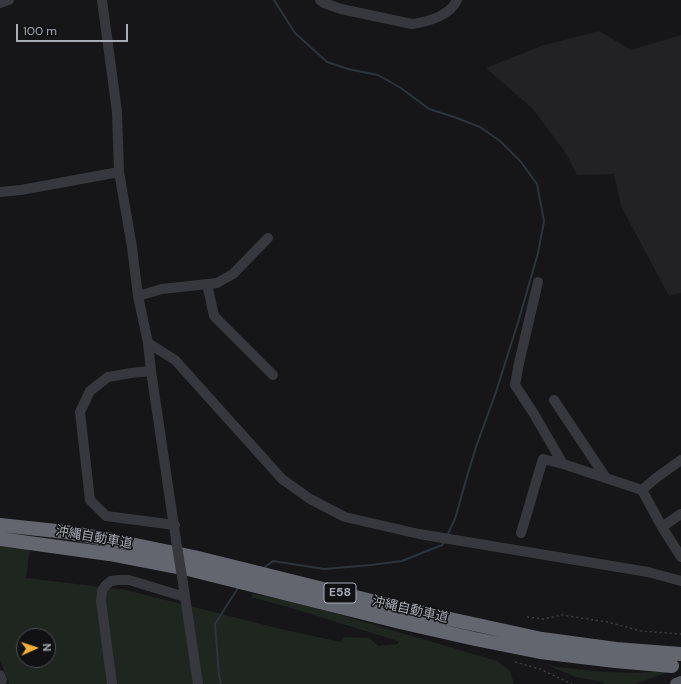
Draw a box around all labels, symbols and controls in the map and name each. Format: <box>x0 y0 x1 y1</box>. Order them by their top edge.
scale bar <box>18 16 130 42</box>
text: 100 m <box>23 23 57 39</box>
street label: 沖縄自動車道 <box>54 524 134 552</box>
road number: E58 <box>324 583 356 603</box>
street label: 沖縄自動車道 <box>370 594 450 626</box>
north arrow <box>16 628 56 668</box>
text: N <box>40 643 54 652</box>

